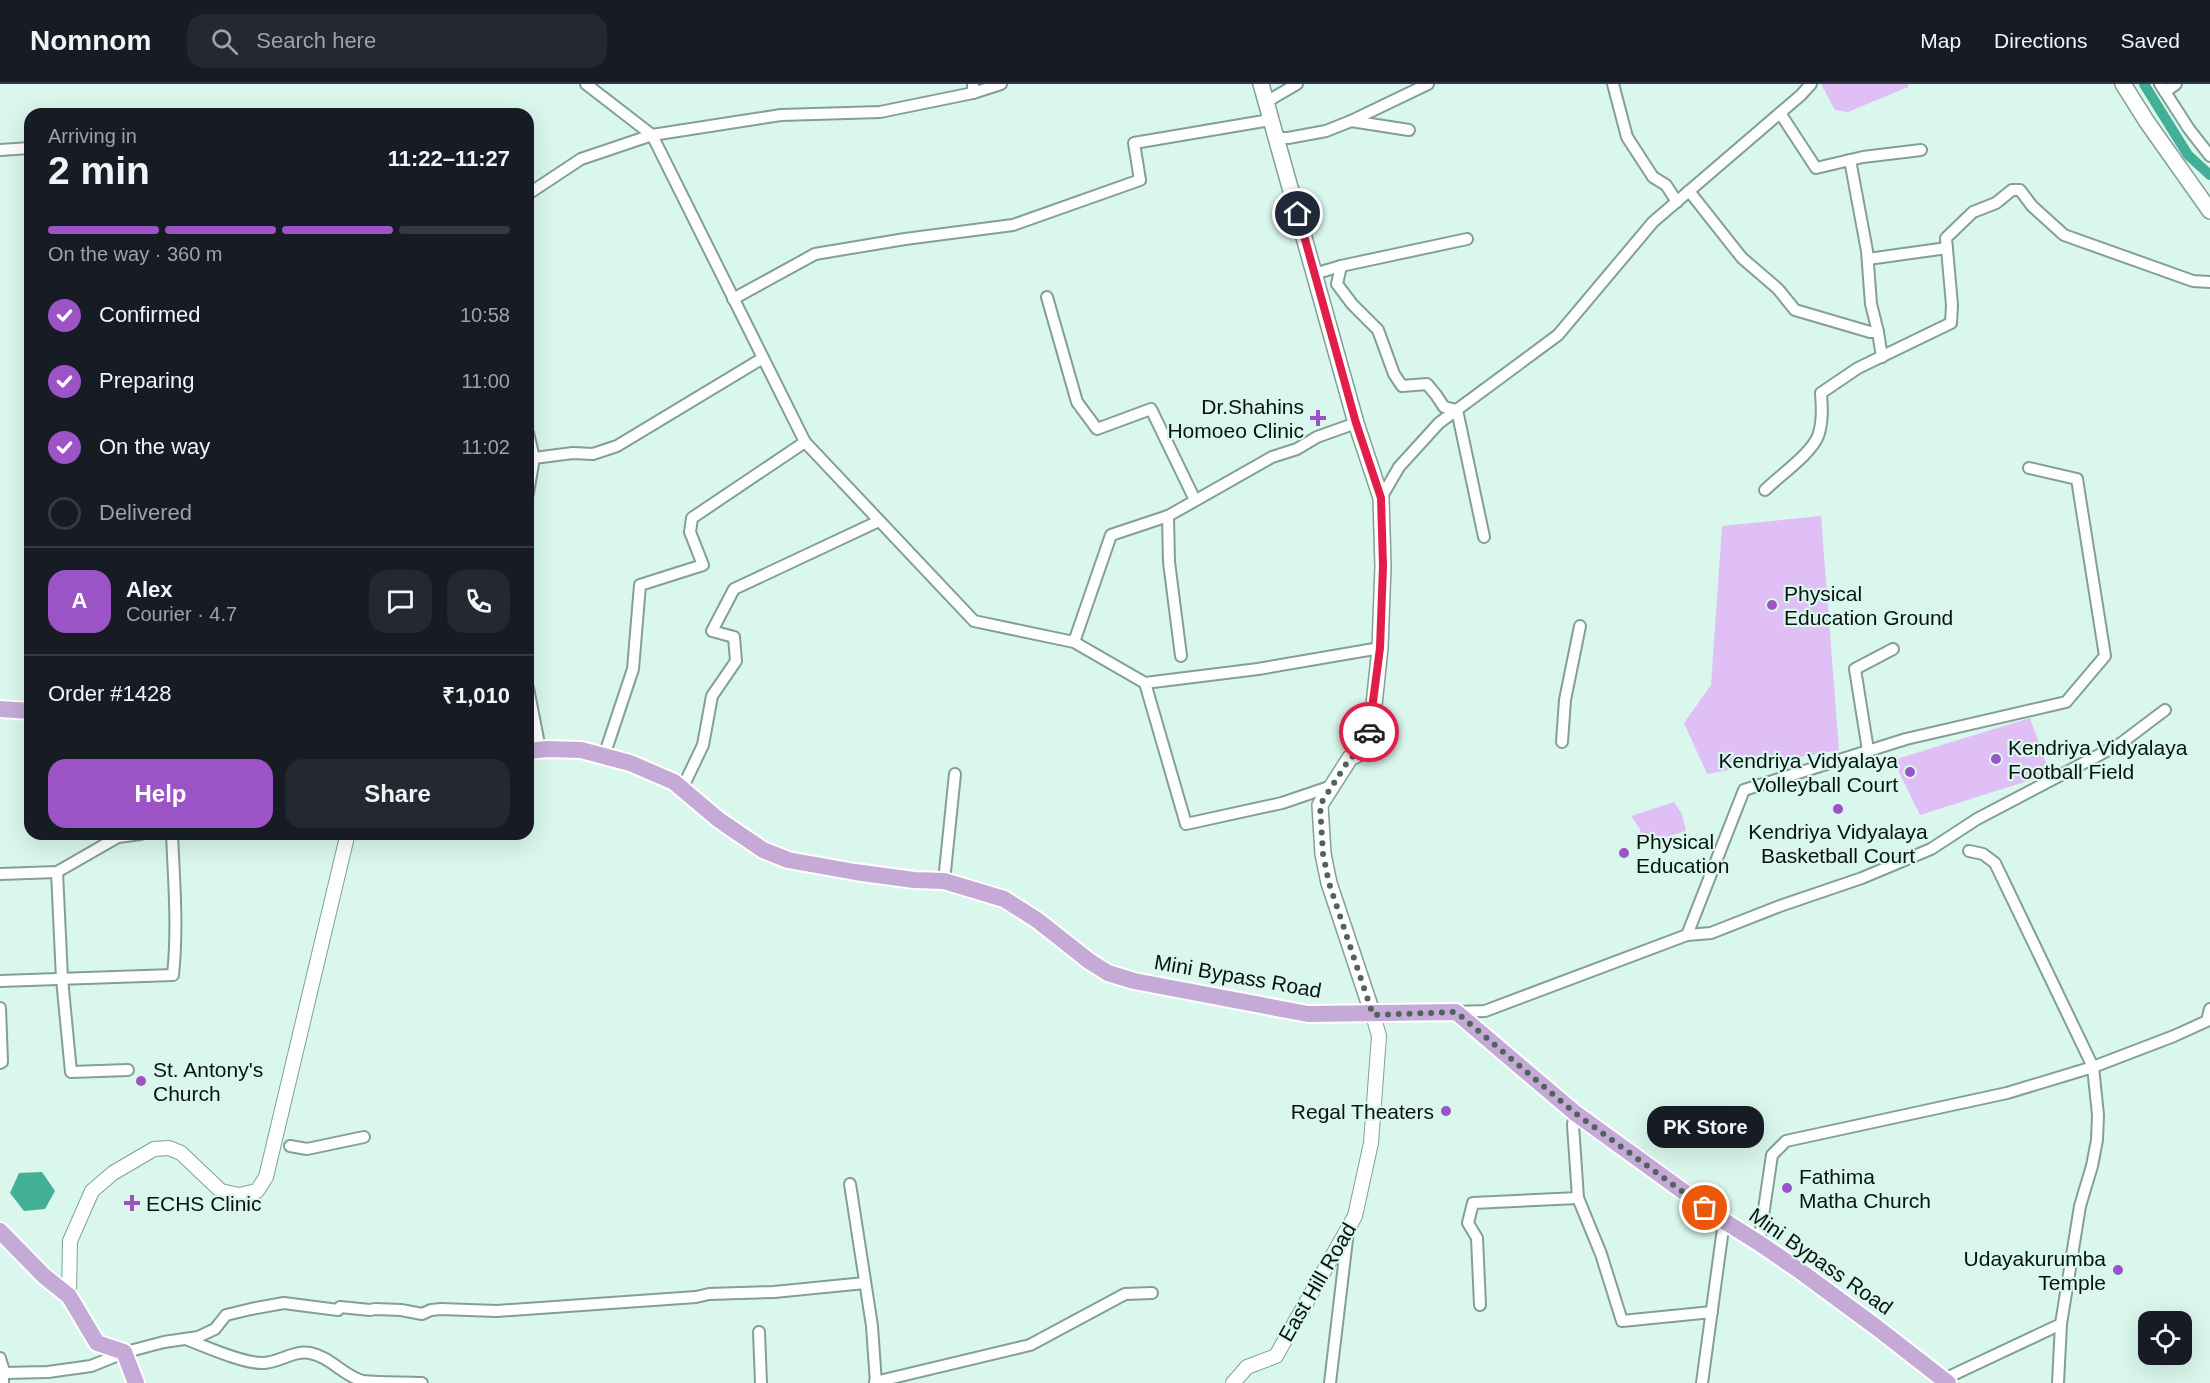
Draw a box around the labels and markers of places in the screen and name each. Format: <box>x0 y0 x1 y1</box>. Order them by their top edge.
pin <box>1272 188 1323 239</box>
place label: Dr.Shahins Homoeo Clinic <box>1167 395 1304 442</box>
marker: Dr.Shahins Homoeo Clinic <box>1309 409 1327 427</box>
place label: Physical Education Ground <box>1784 582 1953 629</box>
marker: Physical Education Ground <box>1765 598 1779 612</box>
place label: Kendriya Vidyalaya Football Field <box>2008 736 2188 783</box>
place label: Kendriya Vidyalaya Volleyball Court <box>1719 749 1898 796</box>
marker: Kendriya Vidyalaya Football Field <box>1989 752 2003 766</box>
marker: Kendriya Vidyalaya Volleyball Court <box>1903 765 1917 779</box>
marker: Kendriya Vidyalaya Basketball Court <box>1831 802 1845 816</box>
place label: Kendriya Vidyalaya Basketball Court <box>1748 820 1928 867</box>
place label: Physical Education <box>1636 830 1729 877</box>
marker: Physical Education <box>1617 846 1631 860</box>
place label: St. Antony's Church <box>153 1058 263 1105</box>
marker: St. Antony's Church <box>134 1074 148 1088</box>
place label: Regal Theaters <box>1291 1100 1434 1123</box>
marker: Regal Theaters <box>1439 1104 1453 1118</box>
callout: PK Store <box>1646 1106 1764 1148</box>
place label: Fathima Matha Church <box>1799 1165 1931 1212</box>
marker: Fathima Matha Church <box>1780 1181 1794 1195</box>
pin <box>1679 1182 1730 1233</box>
place label: ECHS Clinic <box>146 1192 262 1215</box>
marker: ECHS Clinic <box>123 1194 141 1212</box>
place label: Udayakurumba Temple <box>1964 1247 2106 1294</box>
marker: Udayakurumba Temple <box>2111 1263 2125 1277</box>

